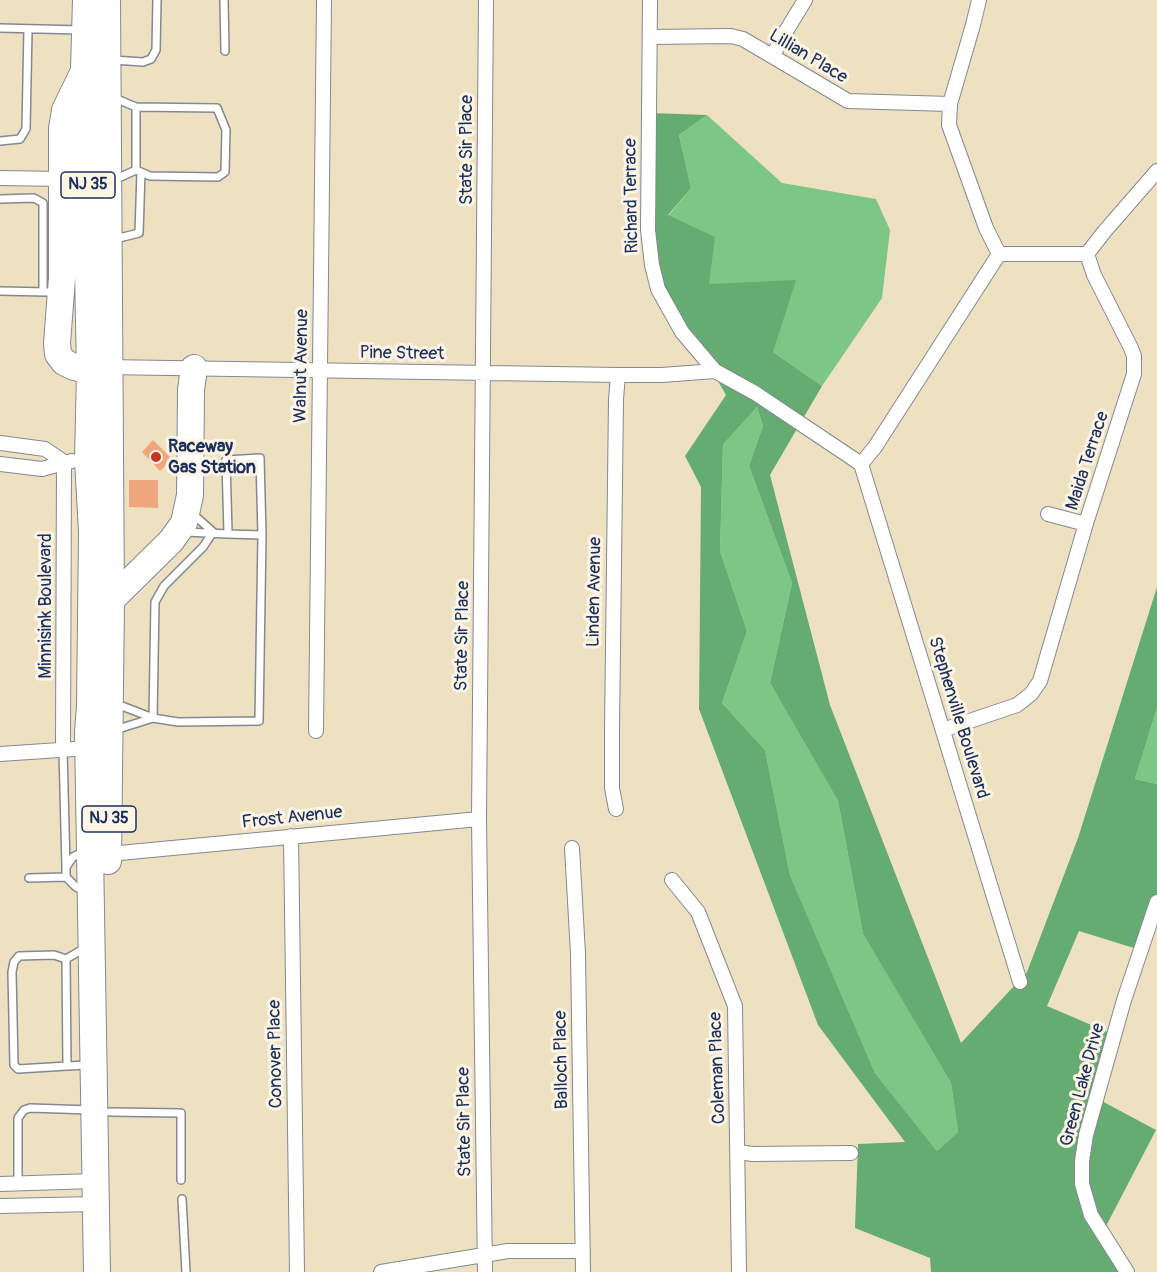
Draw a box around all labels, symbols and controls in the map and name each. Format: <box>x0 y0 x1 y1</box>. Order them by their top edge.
street label: Lillian Place <box>765 25 851 89</box>
street label: State Sir Place <box>456 95 478 205</box>
street label: Richard Terrace <box>620 138 644 254</box>
road number: NJ 35 <box>61 172 115 198</box>
street label: Walnut Avenue <box>290 309 314 423</box>
street label: Pine Street <box>359 342 445 366</box>
street label: Maida Terrace <box>1062 409 1114 513</box>
place label: Raceway Gas Station <box>168 436 256 478</box>
marker: Raceway Gas Station <box>149 450 163 464</box>
street label: Minnisink Boulevard <box>35 533 57 679</box>
street label: Linden Avenue <box>583 537 607 647</box>
street label: State Sir Place <box>451 581 475 691</box>
street label: Stephenville Boulevard <box>923 634 993 802</box>
street label: Frost Avenue <box>241 802 343 834</box>
road number: NJ 35 <box>82 806 136 832</box>
street label: Conover Place <box>264 999 288 1109</box>
street label: Balloch Place <box>550 1010 574 1110</box>
street label: Coleman Place <box>705 1012 731 1124</box>
street label: Green Lake Drive <box>1056 1021 1110 1149</box>
street label: State Sir Place <box>453 1067 477 1177</box>

